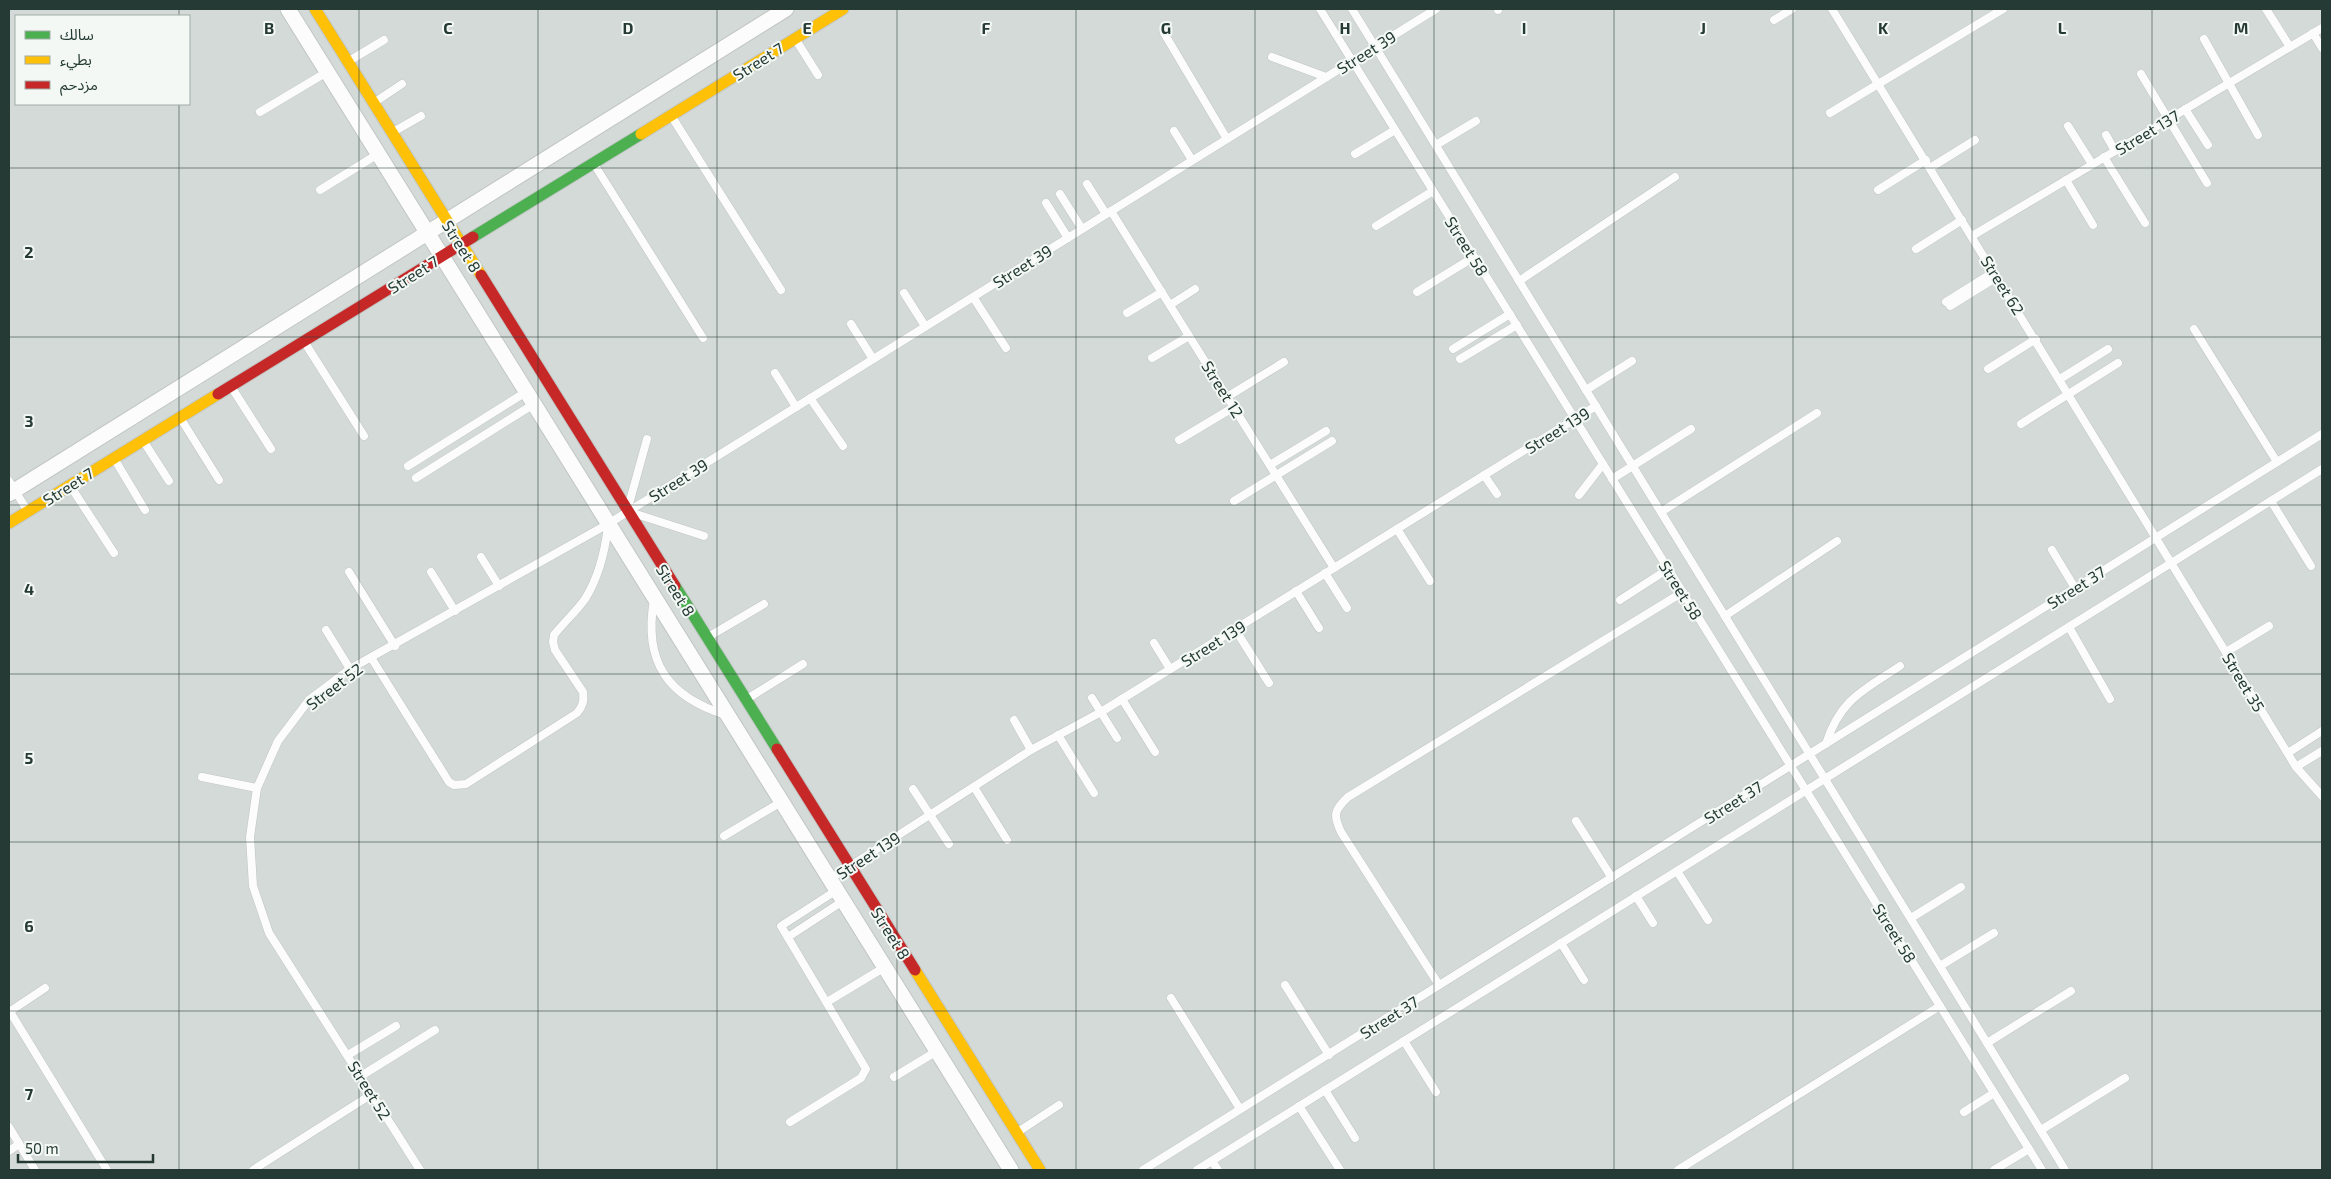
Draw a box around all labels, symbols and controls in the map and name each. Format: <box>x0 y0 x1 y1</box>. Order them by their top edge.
legend <box>15 15 190 105</box>
text: B <box>264 18 274 37</box>
text: C <box>443 18 453 37</box>
text: D <box>623 18 634 37</box>
text: E <box>802 18 812 37</box>
text: F <box>982 18 991 37</box>
text: G <box>1161 18 1171 37</box>
text: H <box>1339 18 1351 37</box>
text: I <box>1522 18 1526 37</box>
text: J <box>1700 18 1706 37</box>
text: K <box>1878 18 1889 37</box>
text: L <box>2058 18 2067 37</box>
text: M <box>2234 18 2248 37</box>
text: سالك <box>60 25 94 43</box>
street label: Street 39 <box>1333 26 1399 78</box>
street label: Street 7 <box>729 38 787 84</box>
text: بطيء <box>60 50 92 71</box>
text: مزدحم <box>60 75 98 96</box>
street label: Street 137 <box>2111 105 2183 159</box>
street label: Street 58 <box>1441 213 1493 279</box>
street label: Street 8 <box>439 216 485 276</box>
street label: Street 39 <box>989 240 1055 292</box>
text: 2 <box>24 242 34 261</box>
street label: Street 7 <box>384 251 442 297</box>
street label: Street 62 <box>1977 252 2029 318</box>
street label: Street 12 <box>1198 357 1248 421</box>
street label: Street 139 <box>1521 403 1593 457</box>
text: 3 <box>24 411 34 430</box>
street label: Street 39 <box>645 454 711 506</box>
street label: Street 7 <box>39 463 97 509</box>
street label: Street 58 <box>1655 557 1707 623</box>
street label: Street 8 <box>653 560 699 620</box>
street label: Street 37 <box>2043 562 2109 612</box>
text: 4 <box>24 579 34 598</box>
street label: Street 139 <box>1177 616 1249 670</box>
street label: Street 35 <box>2219 649 2269 715</box>
street label: Street 52 <box>302 659 366 713</box>
text: 5 <box>25 748 34 767</box>
street label: Street 37 <box>1700 777 1766 827</box>
street label: Street 139 <box>832 827 904 883</box>
street label: Street 58 <box>1869 900 1921 966</box>
street label: Street 8 <box>868 903 914 963</box>
text: 6 <box>24 916 34 935</box>
street label: Street 37 <box>1356 992 1422 1042</box>
street label: Street 52 <box>345 1057 395 1123</box>
text: 7 <box>25 1084 34 1103</box>
scale bar <box>18 1132 152 1164</box>
text: 50 m <box>25 1139 59 1157</box>

